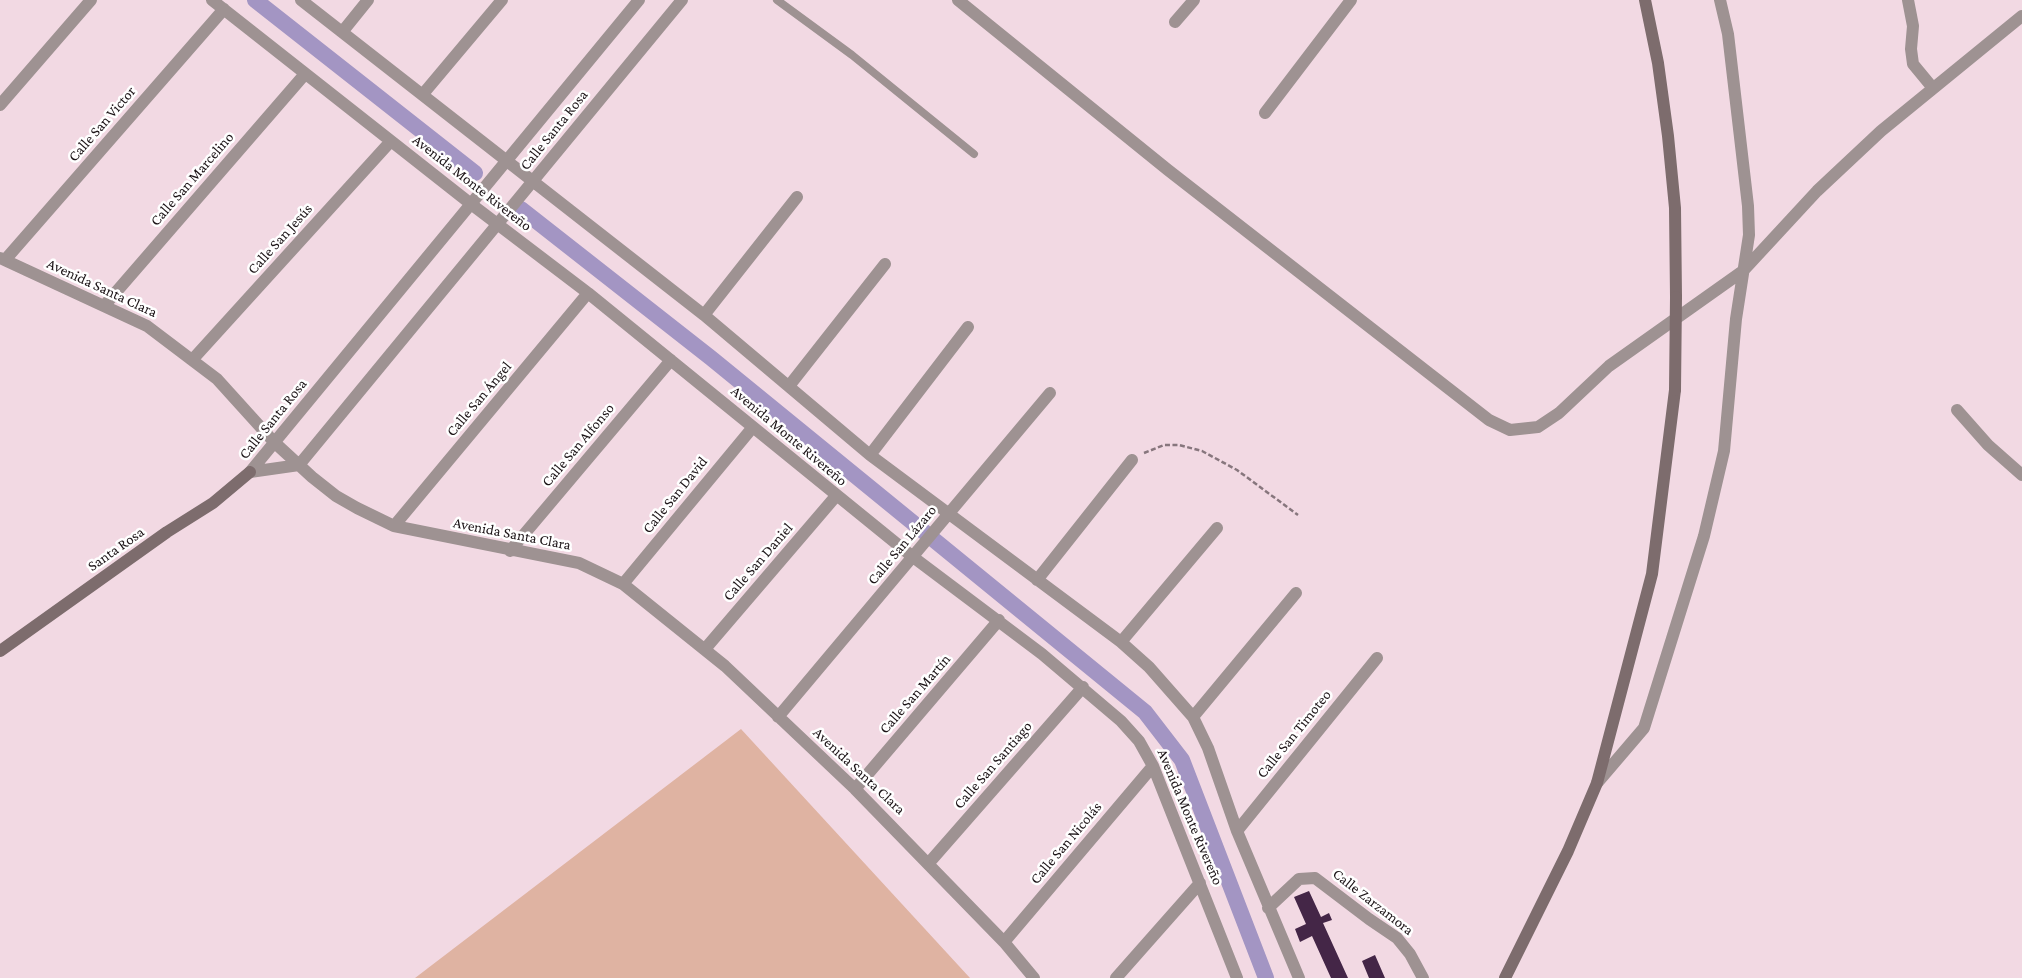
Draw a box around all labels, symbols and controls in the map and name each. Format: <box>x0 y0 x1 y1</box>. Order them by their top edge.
street label: Calle San Victor <box>64 83 140 165</box>
street label: Calle Santa Rosa <box>516 86 592 174</box>
street label: Calle San Marcelino <box>146 128 238 230</box>
street label: Avenida Monte Rivereño <box>409 131 535 235</box>
street label: Calle San Jesús <box>244 200 316 278</box>
street label: Avenida Santa Clara <box>44 255 160 321</box>
street label: Calle San Ángel <box>442 358 516 440</box>
street label: Calle Santa Rosa <box>235 375 311 463</box>
street label: Avenida Monte Rivereño <box>727 382 851 490</box>
street label: Calle San Alfonso <box>538 400 618 490</box>
street label: Calle San David <box>639 453 711 537</box>
street label: Calle San Lázaro <box>864 502 940 588</box>
street label: Avenida Santa Clara <box>452 514 572 554</box>
street label: Calle San Daniel <box>719 519 797 605</box>
street label: Santa Rosa <box>84 523 148 575</box>
street label: Calle San Martín <box>876 651 954 737</box>
street label: Calle San Timoteo <box>1253 686 1335 782</box>
street label: Calle San Santiago <box>950 717 1036 813</box>
street label: Avenida Santa Clara <box>809 724 909 818</box>
street label: Avenida Monte Rivereño <box>1153 746 1227 888</box>
street label: Calle San Nicolás <box>1026 798 1106 888</box>
street label: Calle Zarzamora <box>1329 865 1417 939</box>

